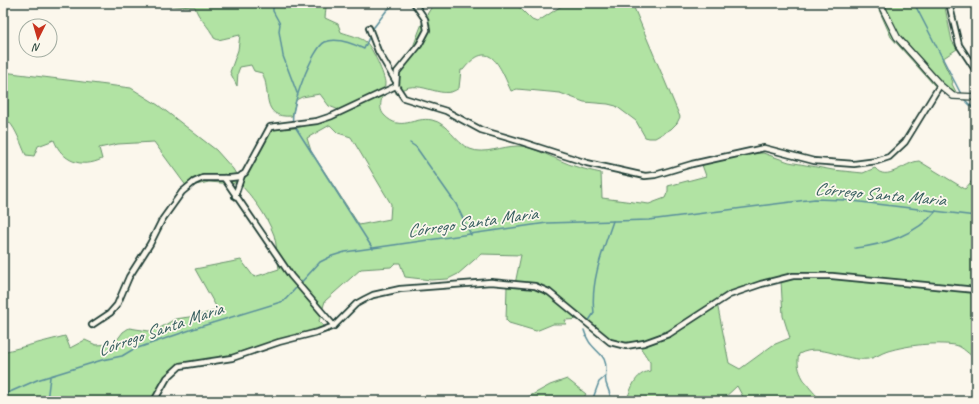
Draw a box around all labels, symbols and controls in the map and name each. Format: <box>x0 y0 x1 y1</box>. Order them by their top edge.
north arrow <box>18 18 58 58</box>
text: N <box>31 41 41 55</box>
water label: Córrego Santa Maria <box>814 177 948 211</box>
water label: Córrego Santa Maria <box>406 202 541 242</box>
water label: Córrego Santa Maria <box>94 297 228 361</box>

